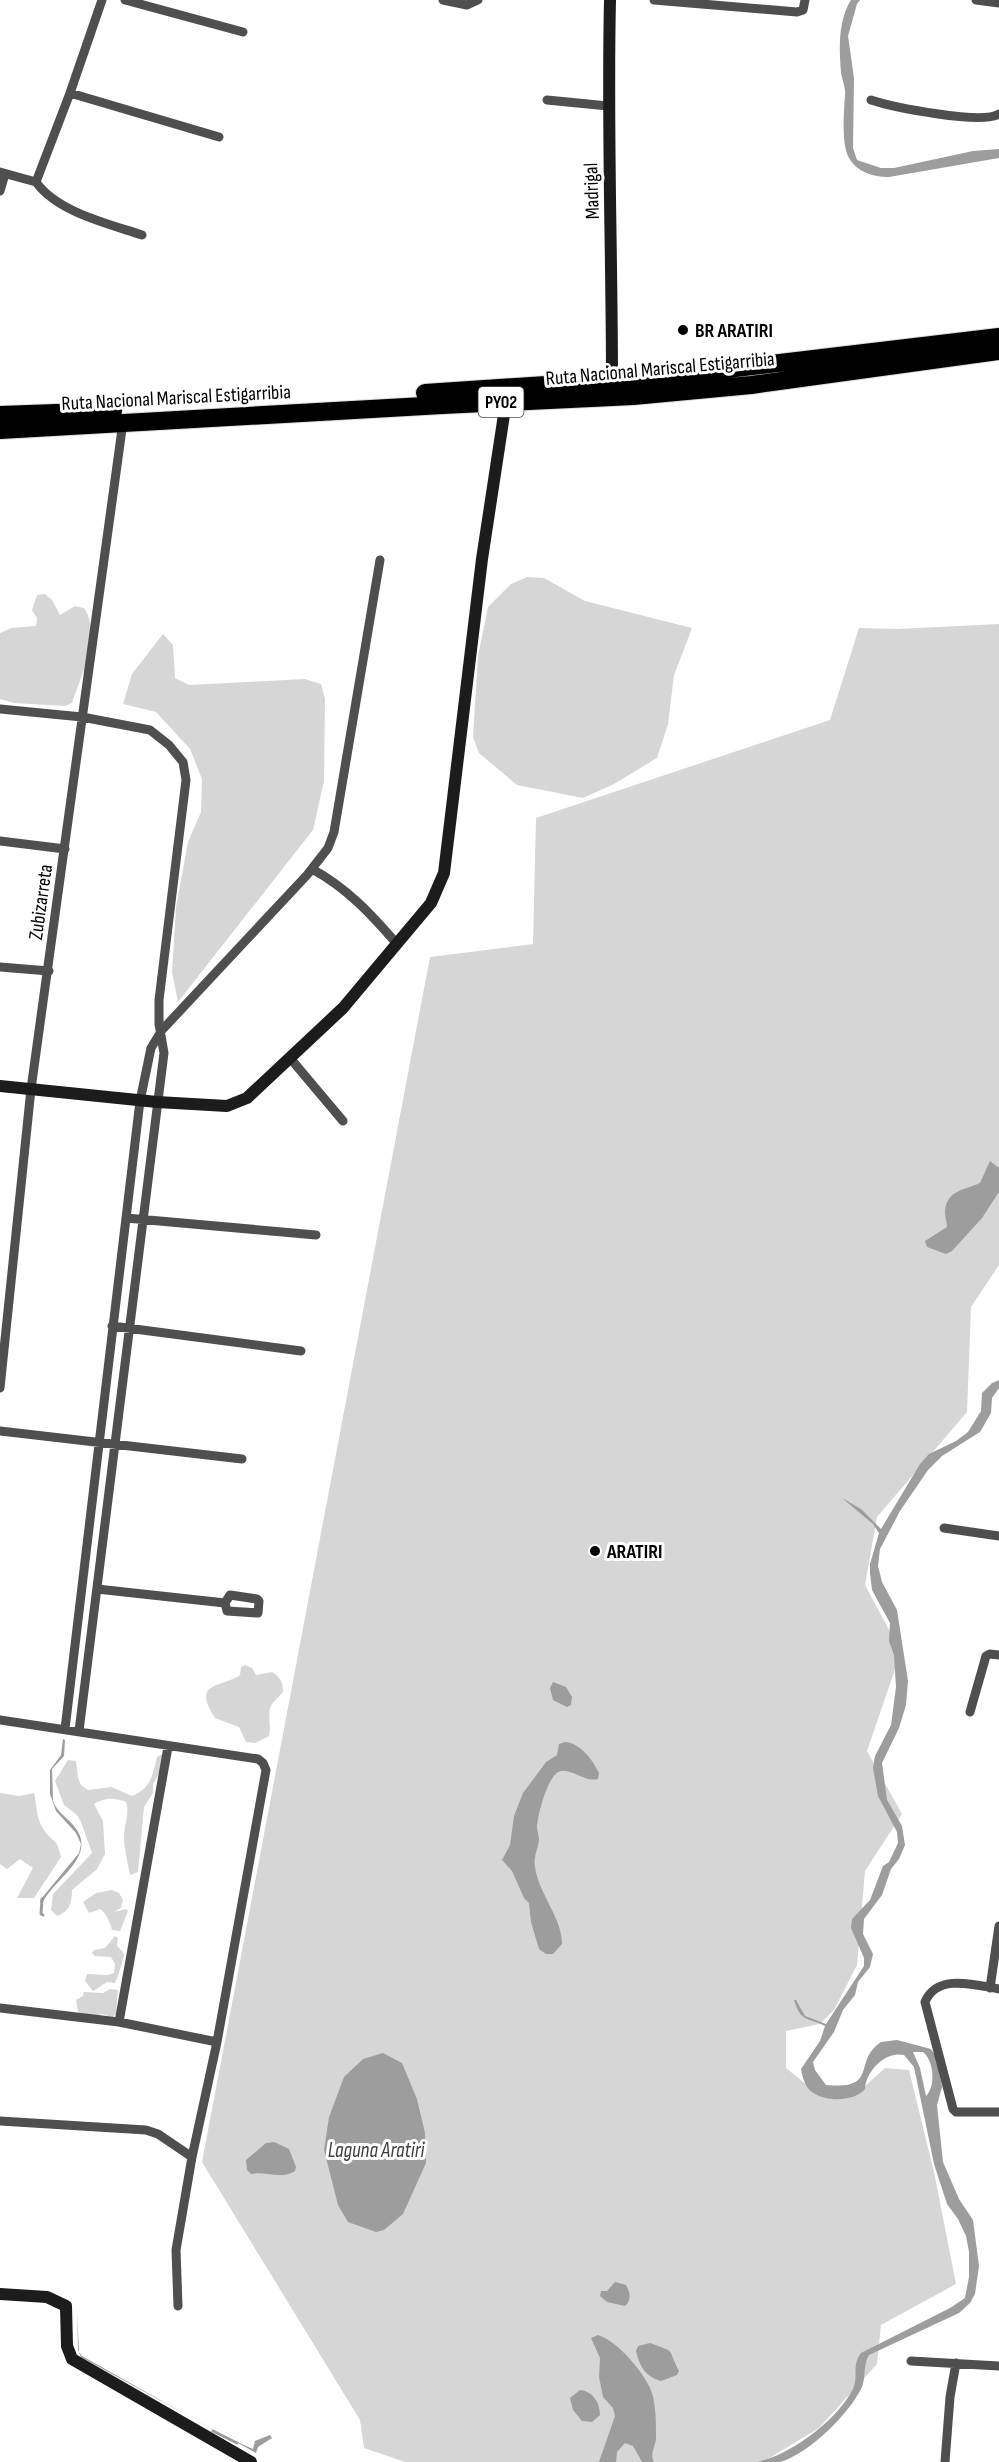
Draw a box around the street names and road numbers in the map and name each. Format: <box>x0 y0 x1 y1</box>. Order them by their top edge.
street label: Madrigal <box>579 162 605 220</box>
street label: Ruta Nacional Mariscal Estigarribia <box>545 347 776 391</box>
street label: Ruta Nacional Mariscal Estigarribia <box>61 380 291 416</box>
road number: PY02 <box>478 387 524 417</box>
street label: Zubizarreta <box>24 863 58 942</box>

